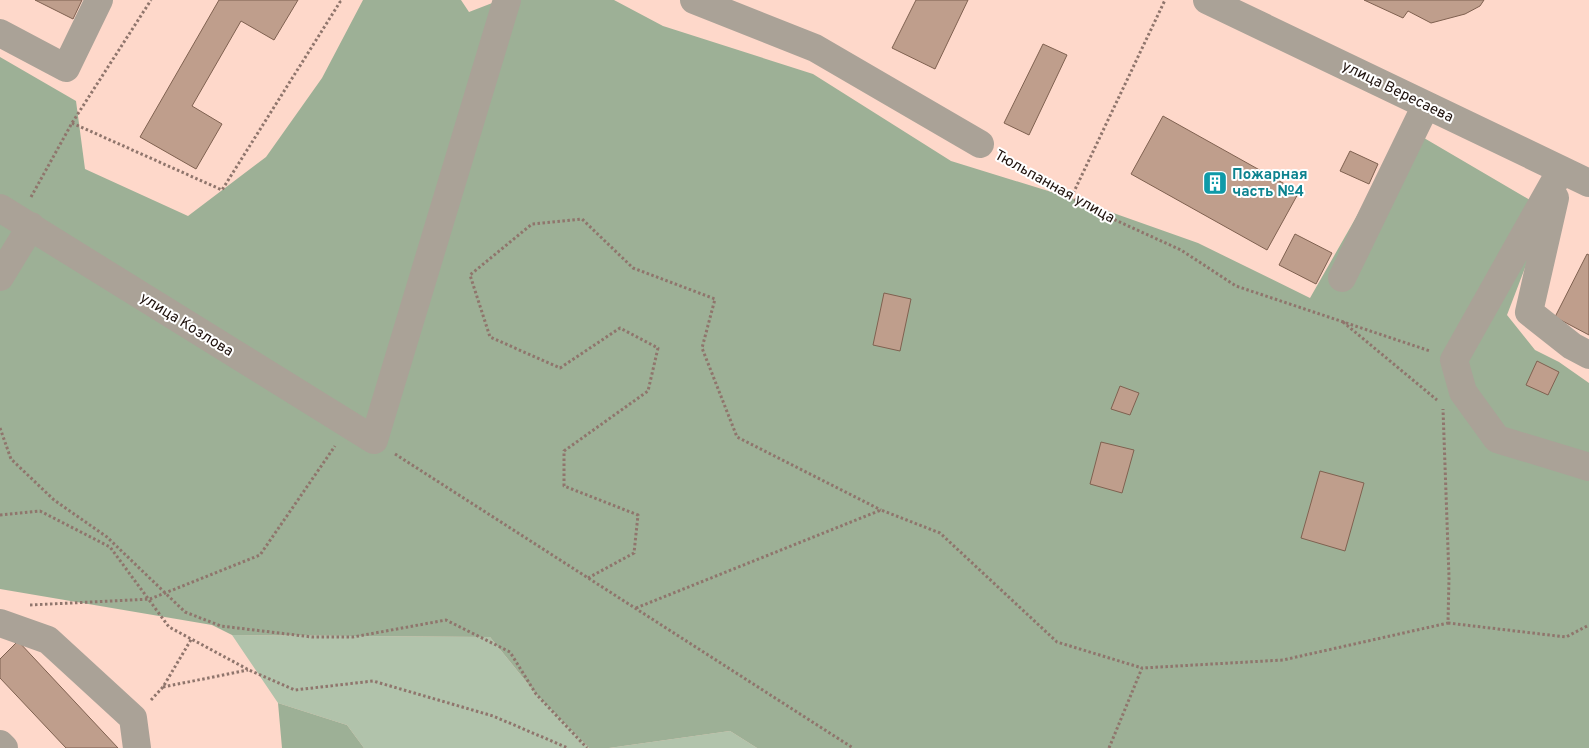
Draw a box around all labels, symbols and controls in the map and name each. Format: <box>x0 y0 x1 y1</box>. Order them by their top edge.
street label: улица Вересаева <box>1338 57 1456 128</box>
street label: Тюльпанная улица <box>991 146 1118 228</box>
place label: Пожарная часть №4 <box>1232 166 1308 202</box>
building icon: Пожарная часть №4 <box>1202 170 1228 196</box>
street label: улица Козлова <box>136 289 237 362</box>

